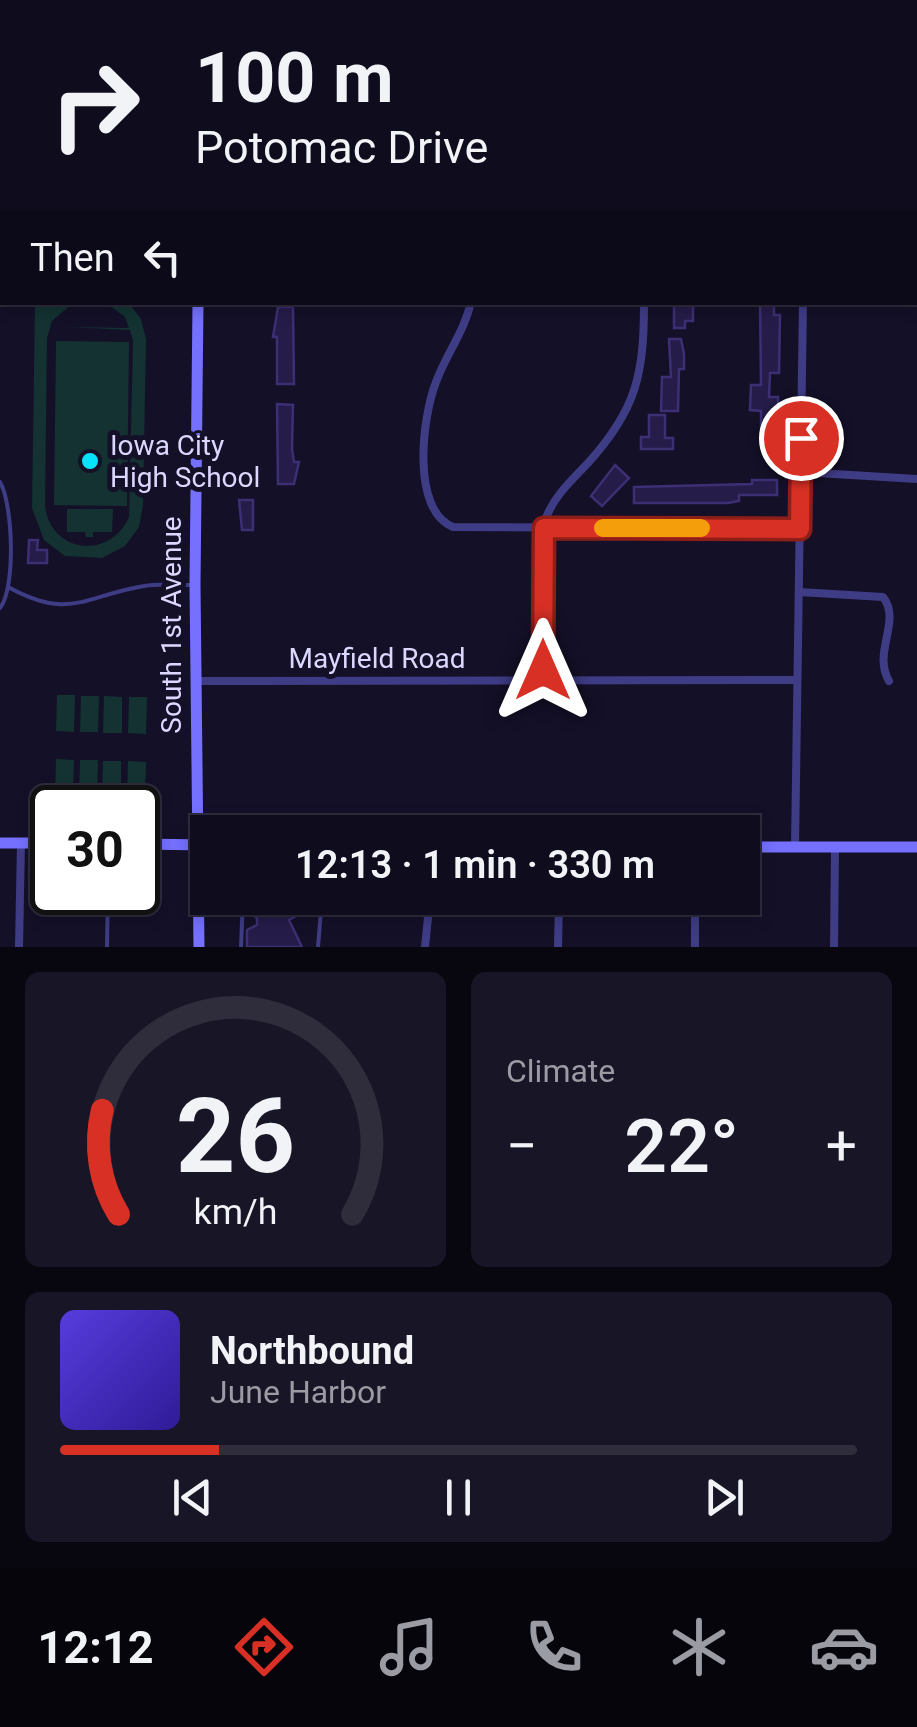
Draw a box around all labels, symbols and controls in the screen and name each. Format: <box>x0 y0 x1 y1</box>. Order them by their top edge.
text: 100 m <box>195 37 394 119</box>
icon: right <box>30 40 160 170</box>
text: Potomac Drive <box>195 121 488 174</box>
icon: left <box>135 230 190 285</box>
text: Then <box>30 236 115 280</box>
pin <box>759 396 844 481</box>
icon: arrive <box>774 411 829 466</box>
place label: Iowa City High School <box>110 429 260 494</box>
marker: Iowa City High School <box>79 450 101 472</box>
street label: South 1st Avenue <box>155 516 188 734</box>
position arrow <box>491 618 595 722</box>
street label: Mayfield Road <box>289 642 465 675</box>
speed limit sign: 30 <box>30 785 160 915</box>
text: 12:13 · 1 min · 330 m <box>295 843 655 887</box>
text: Climate <box>506 1052 615 1090</box>
text: 26 <box>176 1076 295 1197</box>
text: 22° <box>624 1102 739 1190</box>
text: − <box>506 1114 537 1178</box>
text: + <box>826 1114 857 1178</box>
text: km/h <box>194 1191 277 1233</box>
text: Northbound <box>210 1329 414 1373</box>
text: June Harbor <box>210 1373 386 1411</box>
icon: previous <box>165 1470 220 1525</box>
icon: pause <box>431 1470 486 1525</box>
icon: next <box>697 1470 752 1525</box>
icon: directions <box>229 1612 299 1682</box>
icon: music <box>374 1612 444 1682</box>
icon: phone <box>519 1612 589 1682</box>
icon: climate <box>664 1612 734 1682</box>
icon: car <box>809 1612 879 1682</box>
text: 12:12 <box>38 1621 154 1674</box>

